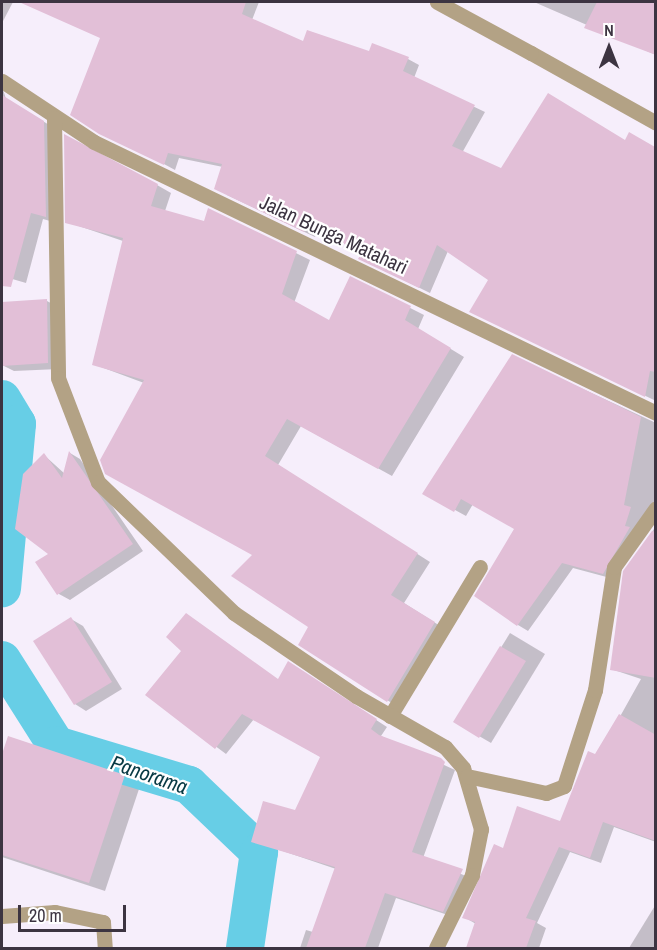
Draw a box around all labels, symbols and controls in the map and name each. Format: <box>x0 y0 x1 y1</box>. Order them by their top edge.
north arrow <box>579 18 639 78</box>
text: N <box>604 19 614 41</box>
street label: Jalan Bunga Matahari <box>256 189 412 279</box>
water label: Panorama <box>107 750 191 800</box>
scale bar <box>21 893 129 931</box>
text: 20 m <box>29 903 62 928</box>

